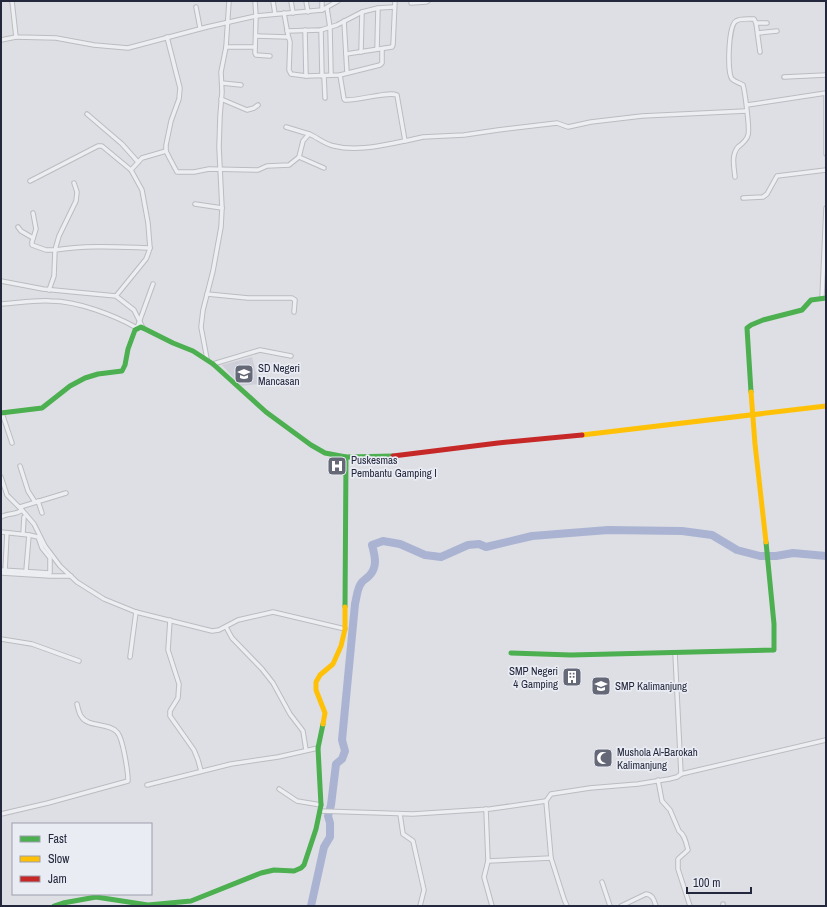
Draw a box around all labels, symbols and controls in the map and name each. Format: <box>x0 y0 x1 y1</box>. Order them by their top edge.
place label: SD Negeri Mancasan <box>258 361 300 388</box>
school or university icon: SD Negeri Mancasan <box>233 363 255 385</box>
place label: Puskesmas Pembantu Gamping I <box>351 453 437 480</box>
hospital icon: Puskesmas Pembantu Gamping I <box>326 455 348 477</box>
place label: SMP Negeri 4 Gamping <box>509 664 558 691</box>
building icon: SMP Negeri 4 Gamping <box>561 666 583 688</box>
school or university icon: SMP Kalimanjung <box>590 675 612 697</box>
place label: SMP Kalimanjung <box>615 679 687 693</box>
place label: Mushola Al-Barokah Kalimanjung <box>617 745 698 772</box>
mosque icon: Mushola Al-Barokah Kalimanjung <box>592 747 614 769</box>
legend <box>12 823 152 895</box>
text: Fast <box>48 831 67 847</box>
text: Slow <box>48 851 70 867</box>
scale bar <box>687 869 751 895</box>
text: Jam <box>48 871 67 887</box>
text: 100 m <box>693 875 720 891</box>

